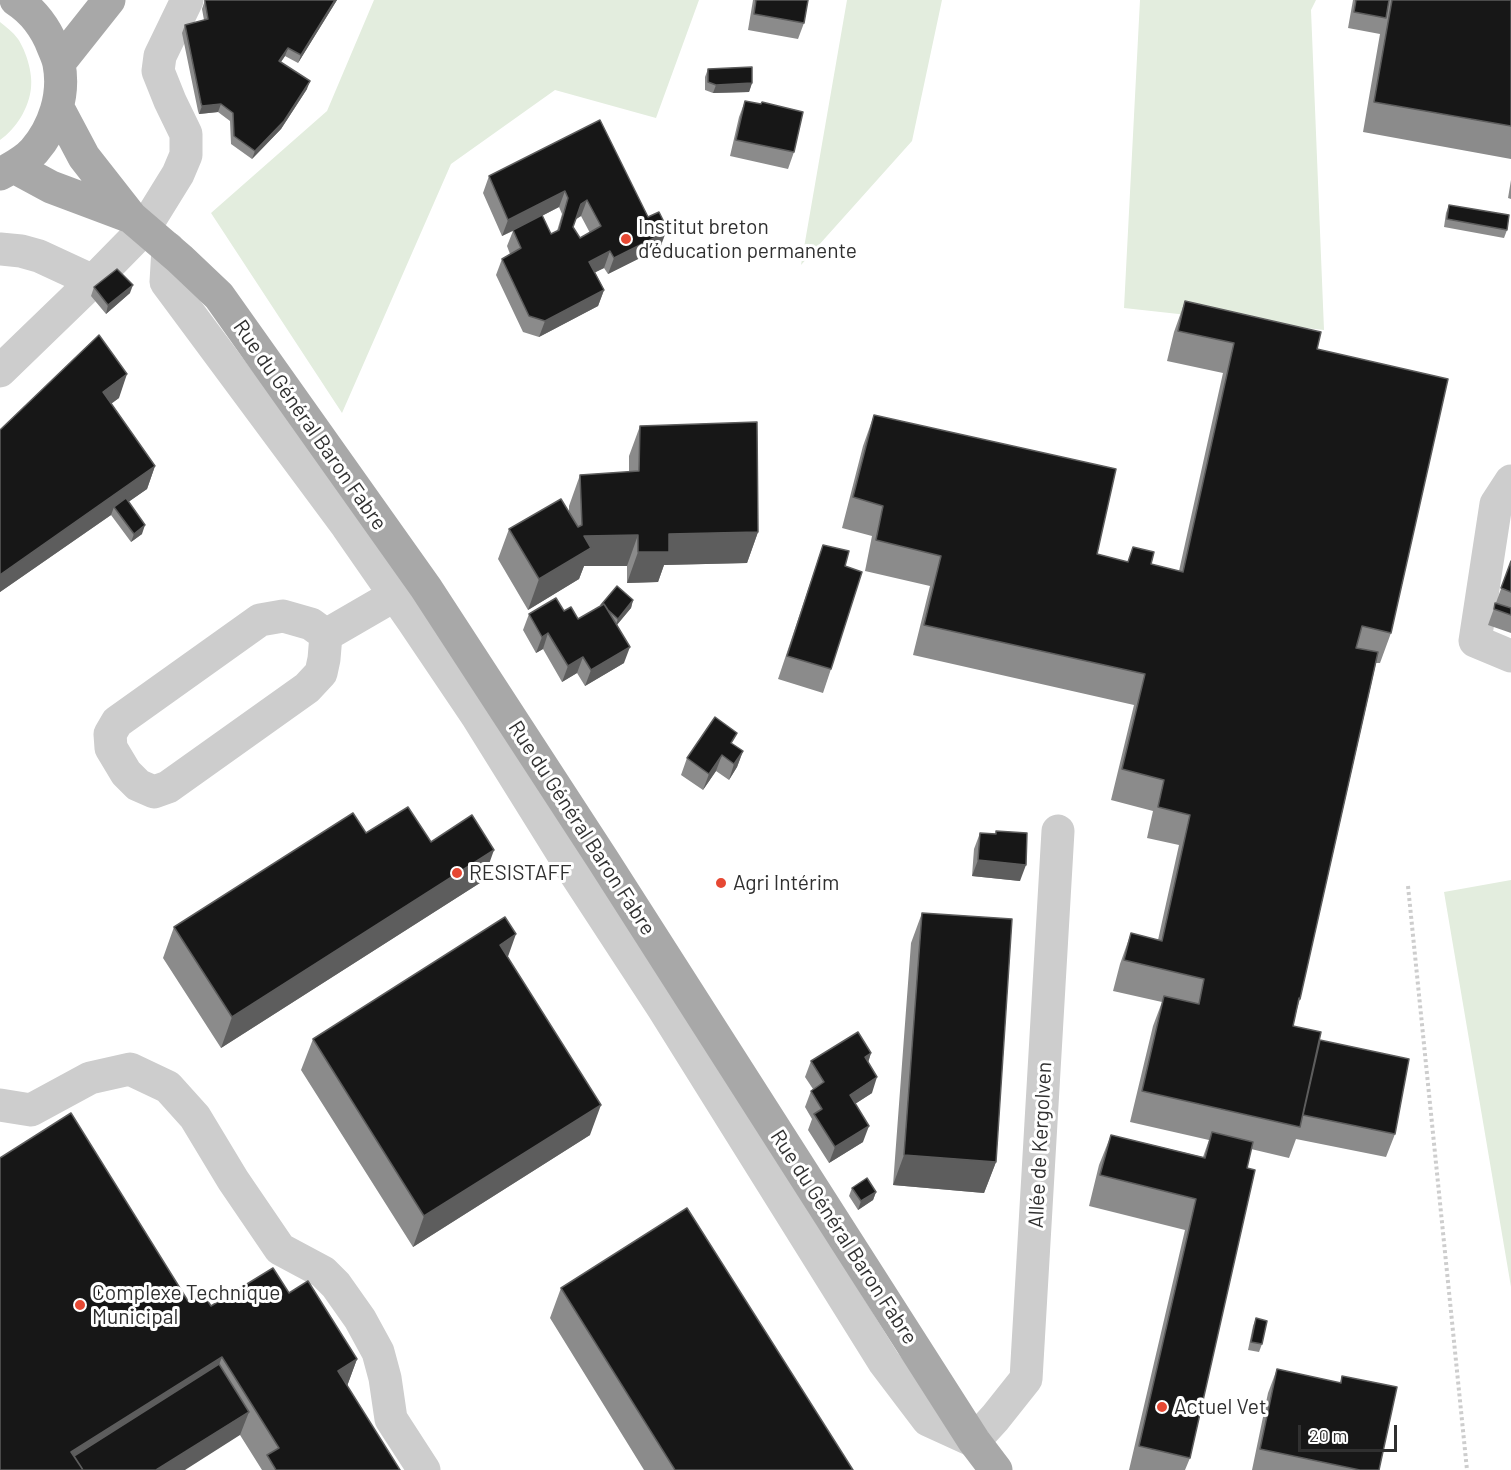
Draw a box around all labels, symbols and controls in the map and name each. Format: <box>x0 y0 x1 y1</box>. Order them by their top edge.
place label: Institut breton d’éducation permanente <box>638 214 857 264</box>
marker: Institut breton d’éducation permanente <box>619 232 633 246</box>
street label: Rue du Général Baron Fabre <box>228 315 392 535</box>
street label: Rue du Général Baron Fabre <box>503 716 661 940</box>
place label: RESISTAFF <box>469 860 571 886</box>
marker: RESISTAFF <box>450 866 464 880</box>
place label: Agri Intérim <box>733 870 839 896</box>
marker: Agri Intérim <box>714 876 728 890</box>
street label: Allée de Kergolven <box>1023 1061 1057 1229</box>
street label: Rue du Général Baron Fabre <box>765 1125 923 1349</box>
place label: Complexe Technique Municipal <box>92 1280 280 1330</box>
marker: Complexe Technique Municipal <box>73 1298 87 1312</box>
place label: Actuel Vet <box>1174 1394 1267 1420</box>
marker: Actuel Vet <box>1155 1400 1169 1414</box>
scale bar <box>1301 1413 1400 1451</box>
text: 20 m <box>1309 1424 1347 1446</box>

